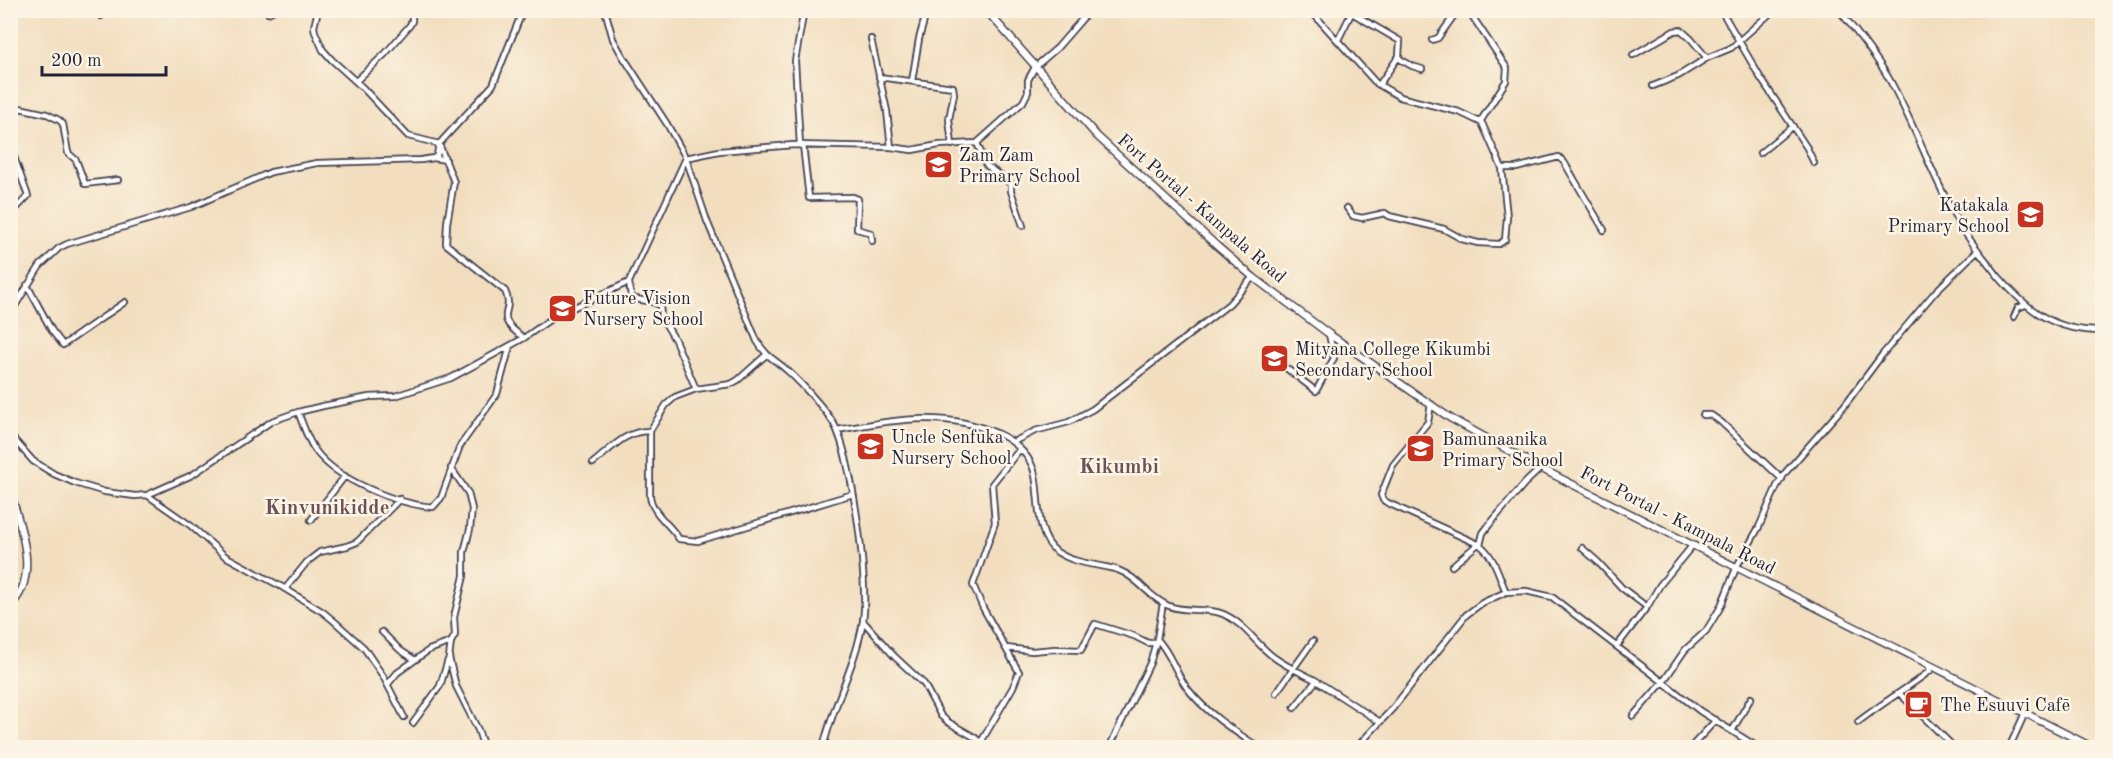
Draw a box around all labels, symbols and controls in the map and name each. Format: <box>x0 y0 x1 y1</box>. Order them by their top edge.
scale bar <box>42 39 166 77</box>
text: 200 m <box>51 52 102 70</box>
street label: Fort Portal - Kampala Road <box>1114 131 1289 287</box>
place label: Zam Zam Primary School <box>959 147 1080 186</box>
school or university icon: Zam Zam Primary School <box>922 149 954 181</box>
place label: Katakala Primary School <box>1888 197 2009 236</box>
school or university icon: Katakala Primary School <box>2014 199 2046 231</box>
place label: Future Vision Nursery School <box>583 290 704 329</box>
school or university icon: Future Vision Nursery School <box>546 292 578 324</box>
place label: Mityana College Kikumbi Secondary School <box>1295 341 1491 380</box>
school or university icon: Mityana College Kikumbi Secondary School <box>1258 343 1290 375</box>
place label: Uncle Senfuka Nursery School <box>891 429 1012 468</box>
school or university icon: Uncle Senfuka Nursery School <box>854 431 886 463</box>
place label: Bamunaanika Primary School <box>1442 431 1563 470</box>
school or university icon: Bamunaanika Primary School <box>1405 433 1437 465</box>
district label: Kikumbi <box>1079 457 1159 478</box>
street label: Fort Portal - Kampala Road <box>1577 464 1778 578</box>
district label: Kinvunikidde <box>264 498 390 519</box>
cafe icon: The Esuuvi Cafē <box>1903 689 1935 721</box>
place label: The Esuuvi Cafē <box>1940 697 2070 715</box>

